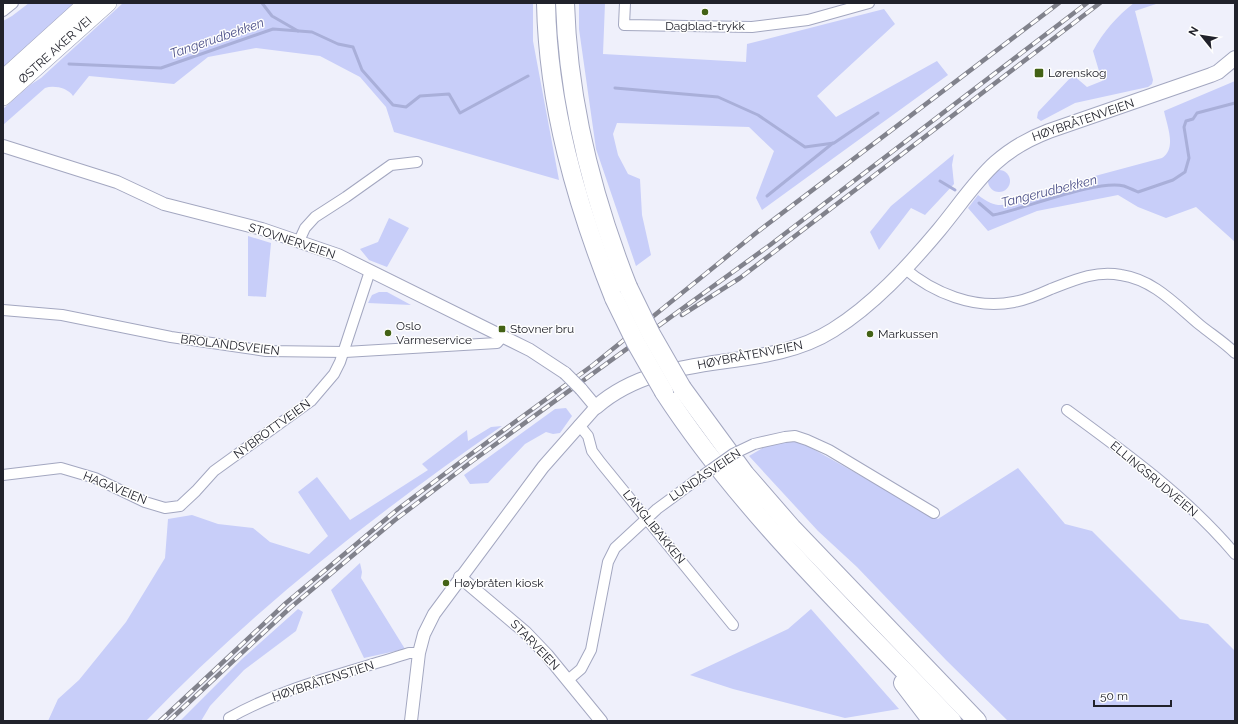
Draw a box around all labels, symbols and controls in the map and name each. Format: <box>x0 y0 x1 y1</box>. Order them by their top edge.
marker: Dagblad-trykk <box>700 7 710 17</box>
street label: ØSTRE AKER VEI <box>16 14 94 86</box>
water label: Tangerudbekken <box>168 15 266 61</box>
north arrow <box>1182 16 1222 56</box>
place label: Dagblad-trykk <box>665 19 745 33</box>
text: N <box>1186 24 1202 38</box>
place label: Lørenskog <box>1048 66 1106 80</box>
marker: Lørenskog <box>1033 67 1045 79</box>
street label: HØYBRÅTENVEIEN <box>1030 96 1136 144</box>
water label: Tangerudbekken <box>999 172 1099 210</box>
street label: STOVNERVEIEN <box>247 220 337 262</box>
place label: Oslo Varmeservice <box>396 319 472 347</box>
place label: Stovner bru <box>510 322 574 336</box>
marker: Stovner bru <box>497 324 507 334</box>
place label: Markussen <box>878 327 938 341</box>
marker: Oslo Varmeservice <box>383 328 393 338</box>
marker: Markussen <box>865 329 875 339</box>
street label: BROLANDSVEIEN <box>180 332 280 358</box>
street label: HØYBRÅTENVEIEN <box>696 338 804 372</box>
street label: NYBROTTVEIEN <box>231 397 313 461</box>
street label: ELLINGSRUDVEIEN <box>1108 438 1200 520</box>
street label: LUNDÅSVEIEN <box>667 446 743 504</box>
street label: HAGAVEIEN <box>81 469 149 507</box>
street label: LANGLIBAKKEN <box>620 487 688 567</box>
place label: Høybråten kiosk <box>454 576 544 590</box>
marker: Høybråten kiosk <box>441 578 451 588</box>
street label: STARVEIEN <box>508 617 562 673</box>
street label: HØYBRÅTENSTIEN <box>270 658 376 704</box>
scale bar <box>1094 682 1171 708</box>
text: 50 m <box>1100 689 1128 703</box>

